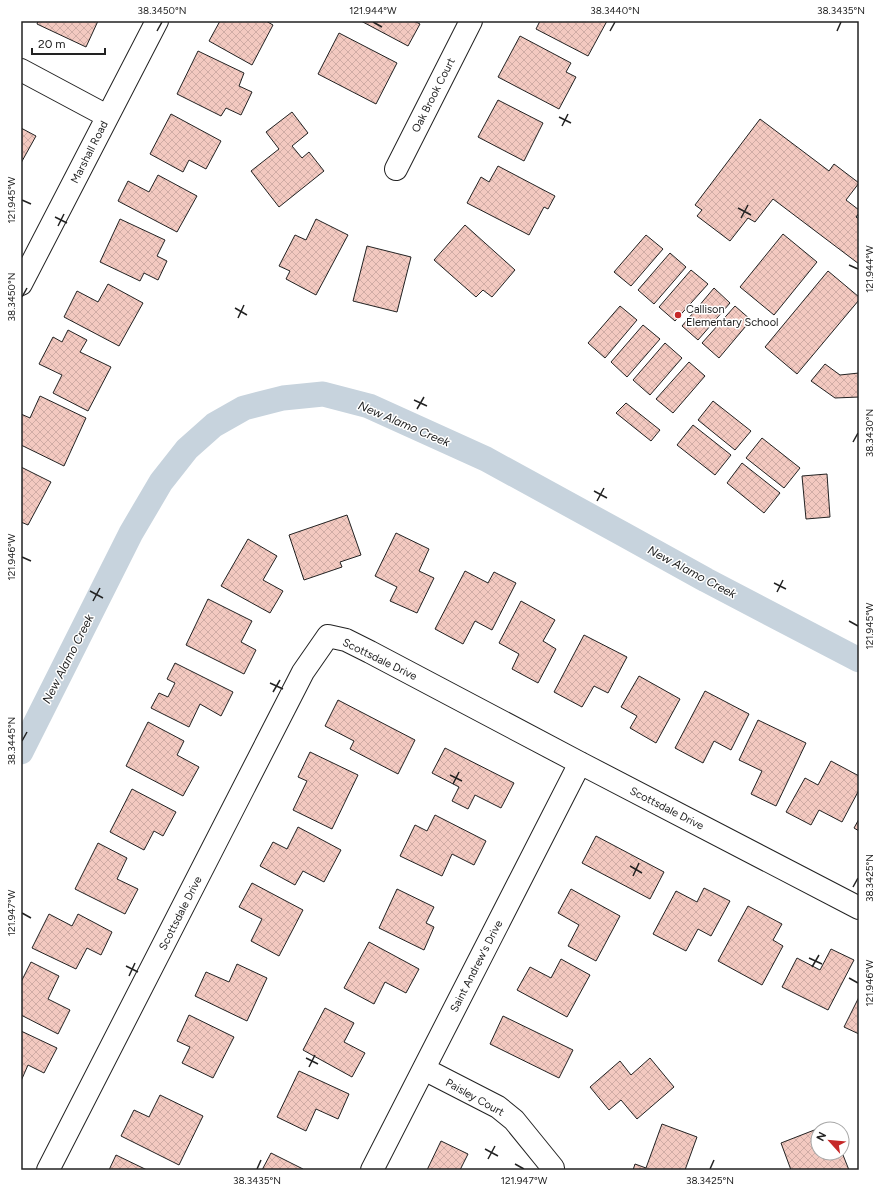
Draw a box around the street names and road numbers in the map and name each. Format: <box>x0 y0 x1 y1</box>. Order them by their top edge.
street label: Oak Brook Court <box>409 56 458 135</box>
street label: Marshall Road <box>68 119 111 186</box>
street label: Scottsdale Drive <box>340 636 419 683</box>
street label: Scottsdale Drive <box>628 784 706 833</box>
street label: Scottsdale Drive <box>156 874 205 952</box>
street label: Saint Andrew's Drive <box>448 918 505 1014</box>
street label: Paisley Court <box>443 1076 506 1119</box>

